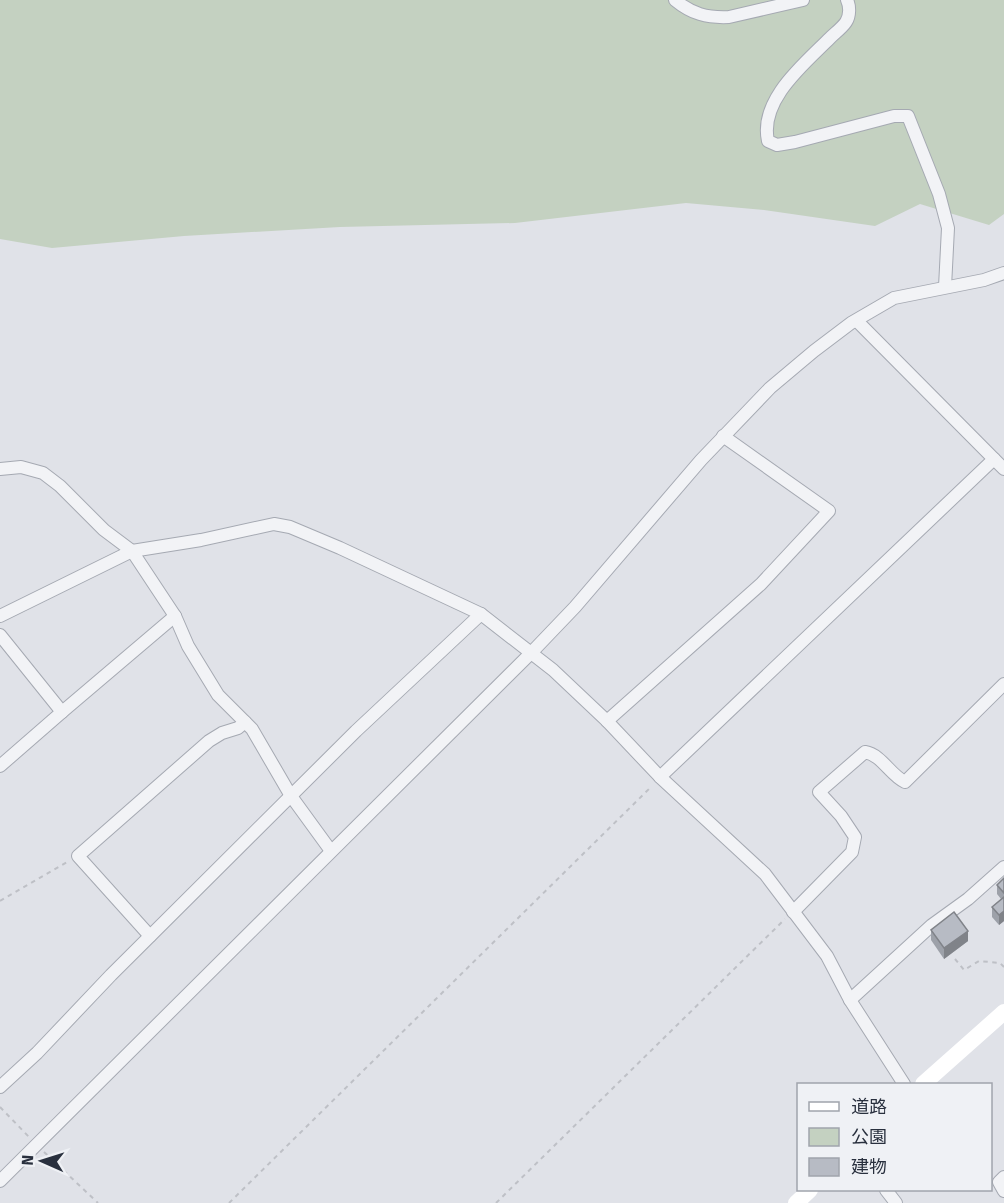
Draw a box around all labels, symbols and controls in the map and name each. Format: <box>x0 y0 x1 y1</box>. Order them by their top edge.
legend <box>797 1083 992 1191</box>
text: 道路 <box>851 1096 887 1118</box>
text: 公園 <box>851 1126 887 1148</box>
north arrow <box>12 1131 72 1191</box>
text: N <box>18 1154 37 1166</box>
text: 建物 <box>851 1156 887 1178</box>

